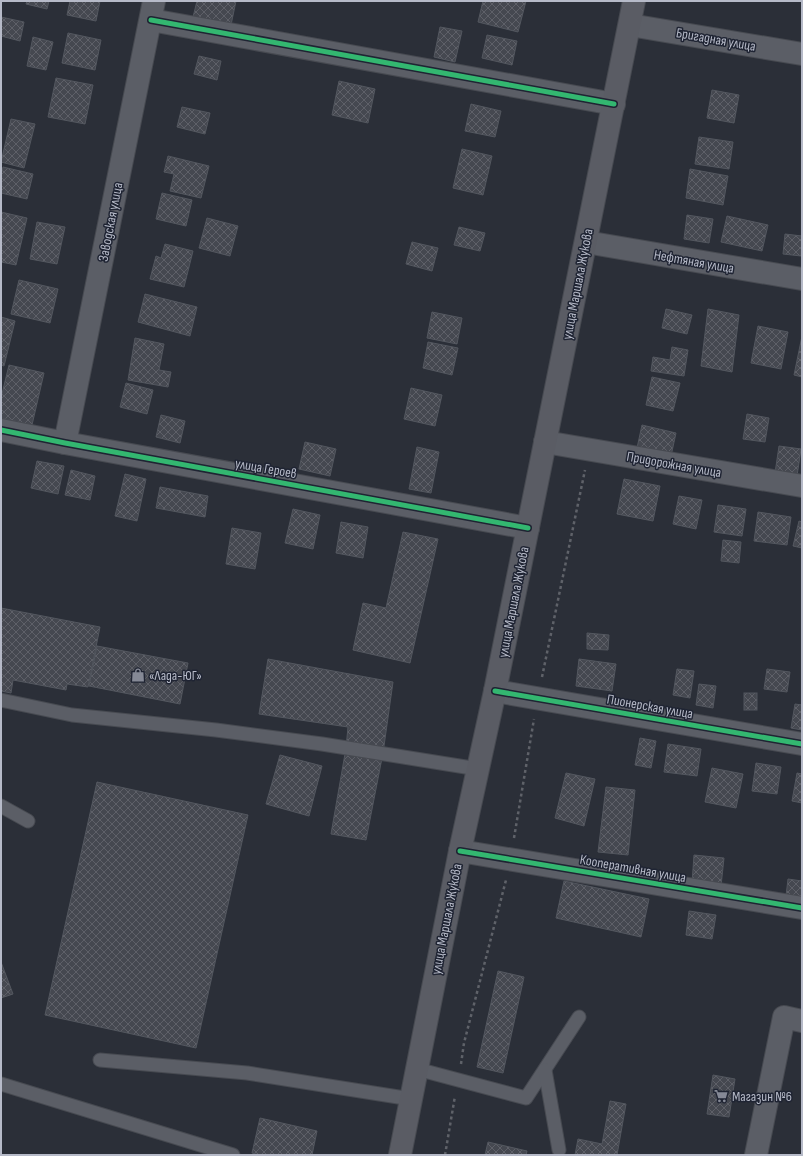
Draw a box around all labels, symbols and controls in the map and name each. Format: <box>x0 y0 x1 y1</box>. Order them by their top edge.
street label: Бригадная улица <box>675 24 757 55</box>
street label: Заводская улица <box>94 181 126 263</box>
street label: улица Маршала Жукова <box>558 227 597 341</box>
street label: Нефтяная улица <box>653 246 735 277</box>
street label: Придорожная улица <box>625 448 723 481</box>
street label: улица Героев <box>234 455 298 482</box>
street label: улица Маршала Жукова <box>494 545 533 659</box>
shop icon: «Лада-ЮГ» <box>130 667 146 683</box>
place label: «Лада-ЮГ» <box>149 667 202 684</box>
street label: Пионерская улица <box>605 691 694 722</box>
street label: Кооперативная улица <box>578 851 687 886</box>
street label: улица Маршала Жукова <box>427 862 466 976</box>
supermarket icon: Магазин №6 <box>713 1088 729 1104</box>
place label: Магазин №6 <box>732 1088 792 1105</box>

